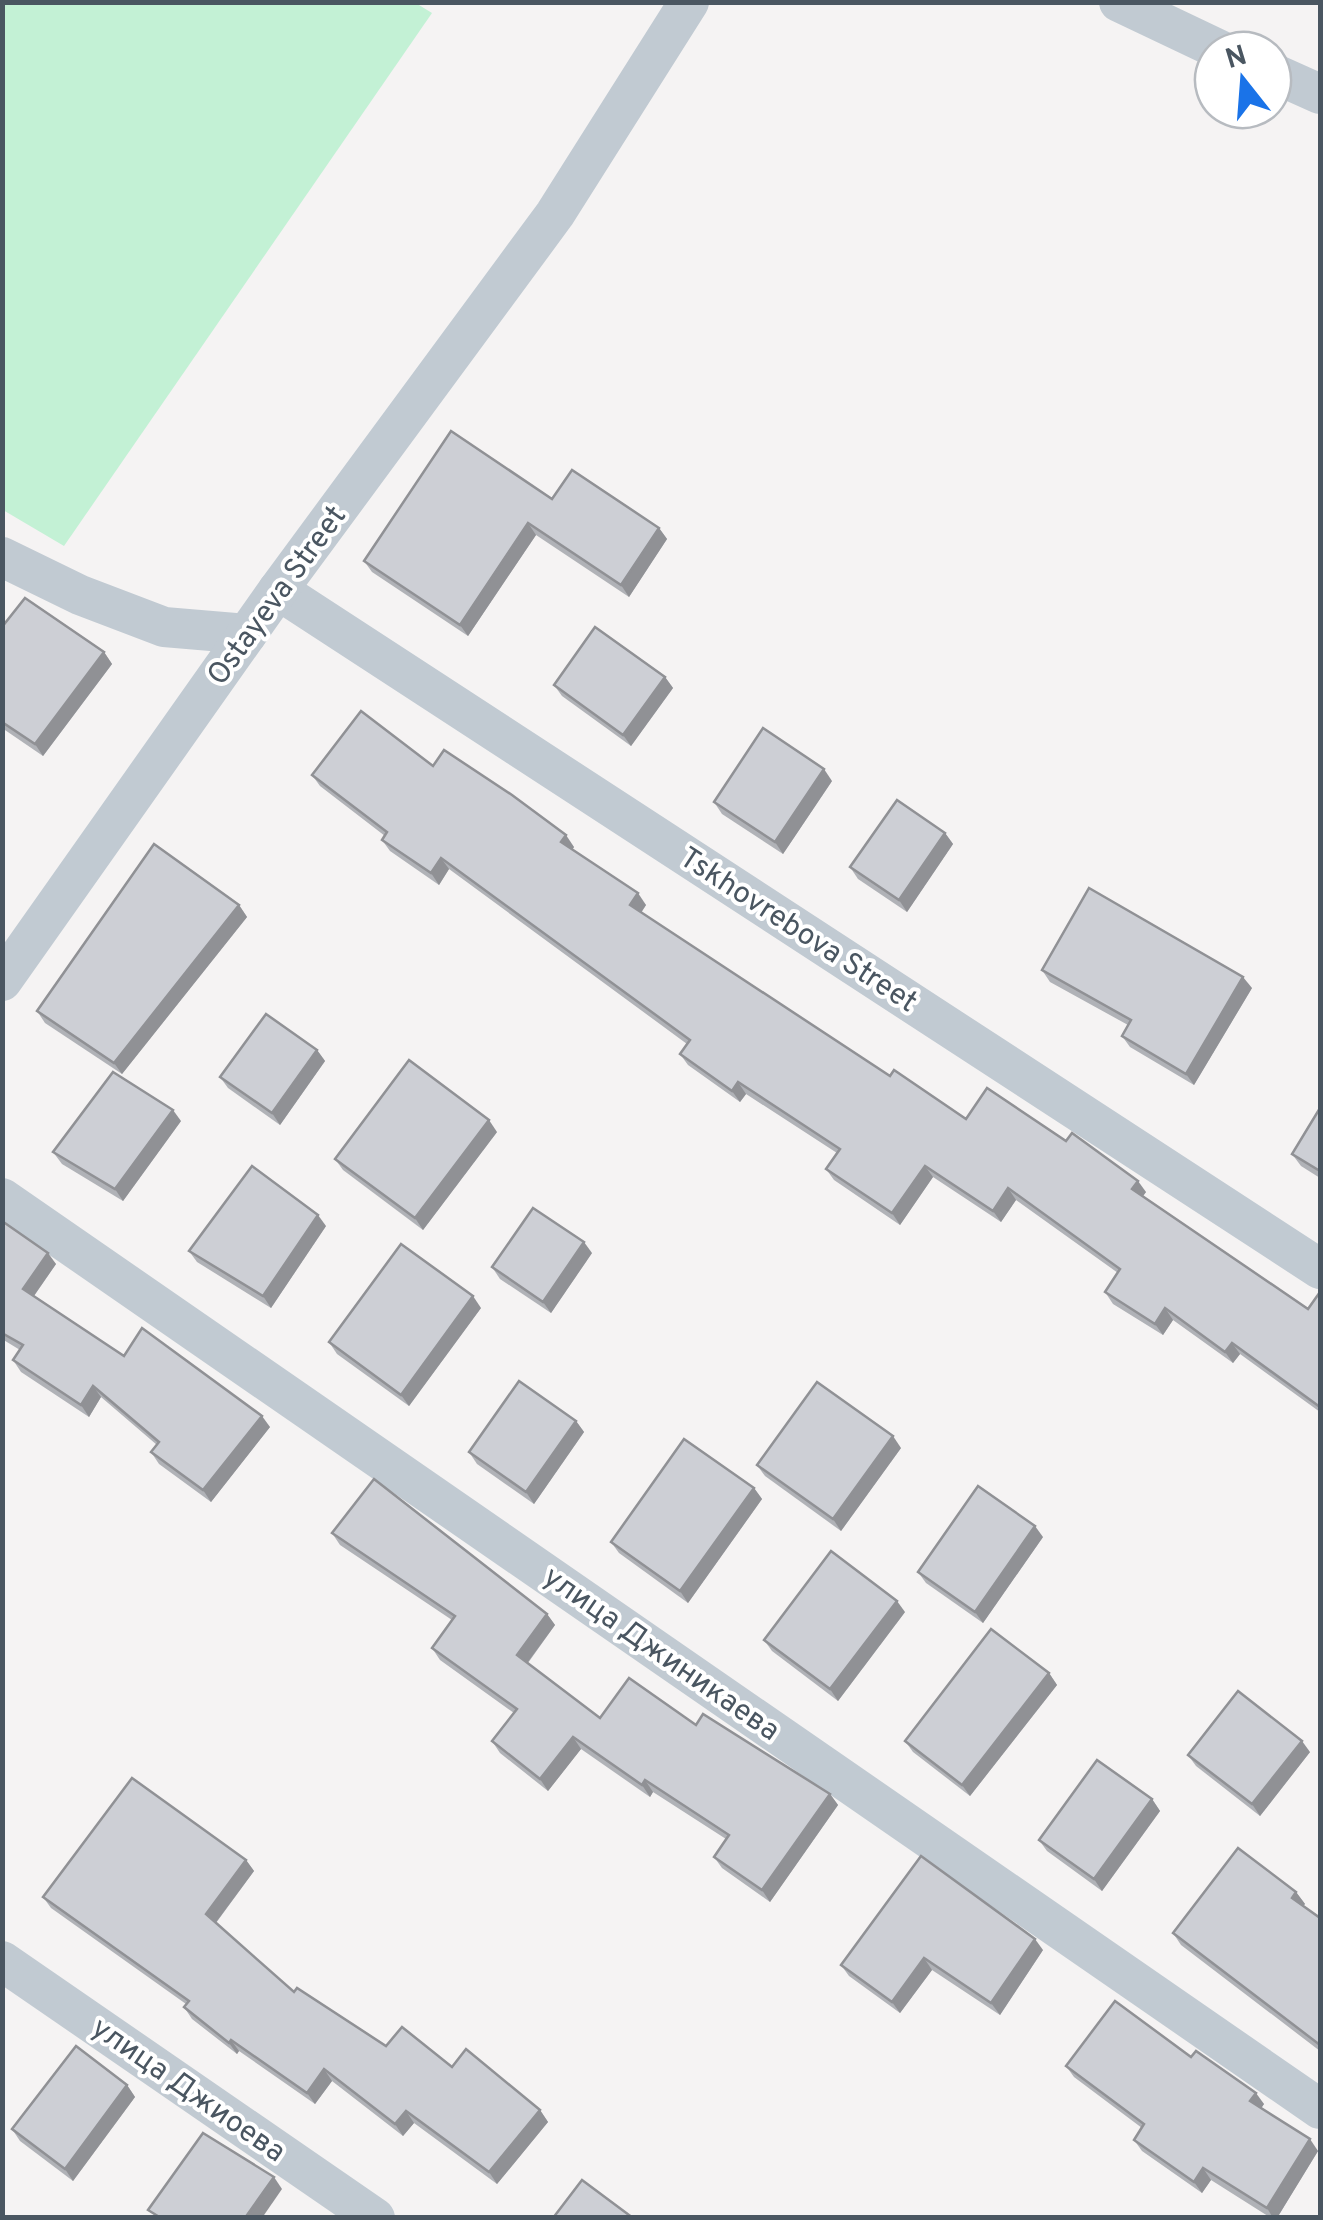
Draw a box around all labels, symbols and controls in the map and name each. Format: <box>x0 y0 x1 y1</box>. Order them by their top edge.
north arrow <box>1193 30 1293 130</box>
text: N <box>1222 39 1251 79</box>
street label: Ostayeva Street <box>200 499 356 694</box>
street label: Tskhovrebova Street <box>672 840 924 1022</box>
street label: улица Джиникаева <box>535 1560 786 1751</box>
street label: улица Джиоева <box>83 2010 292 2172</box>

